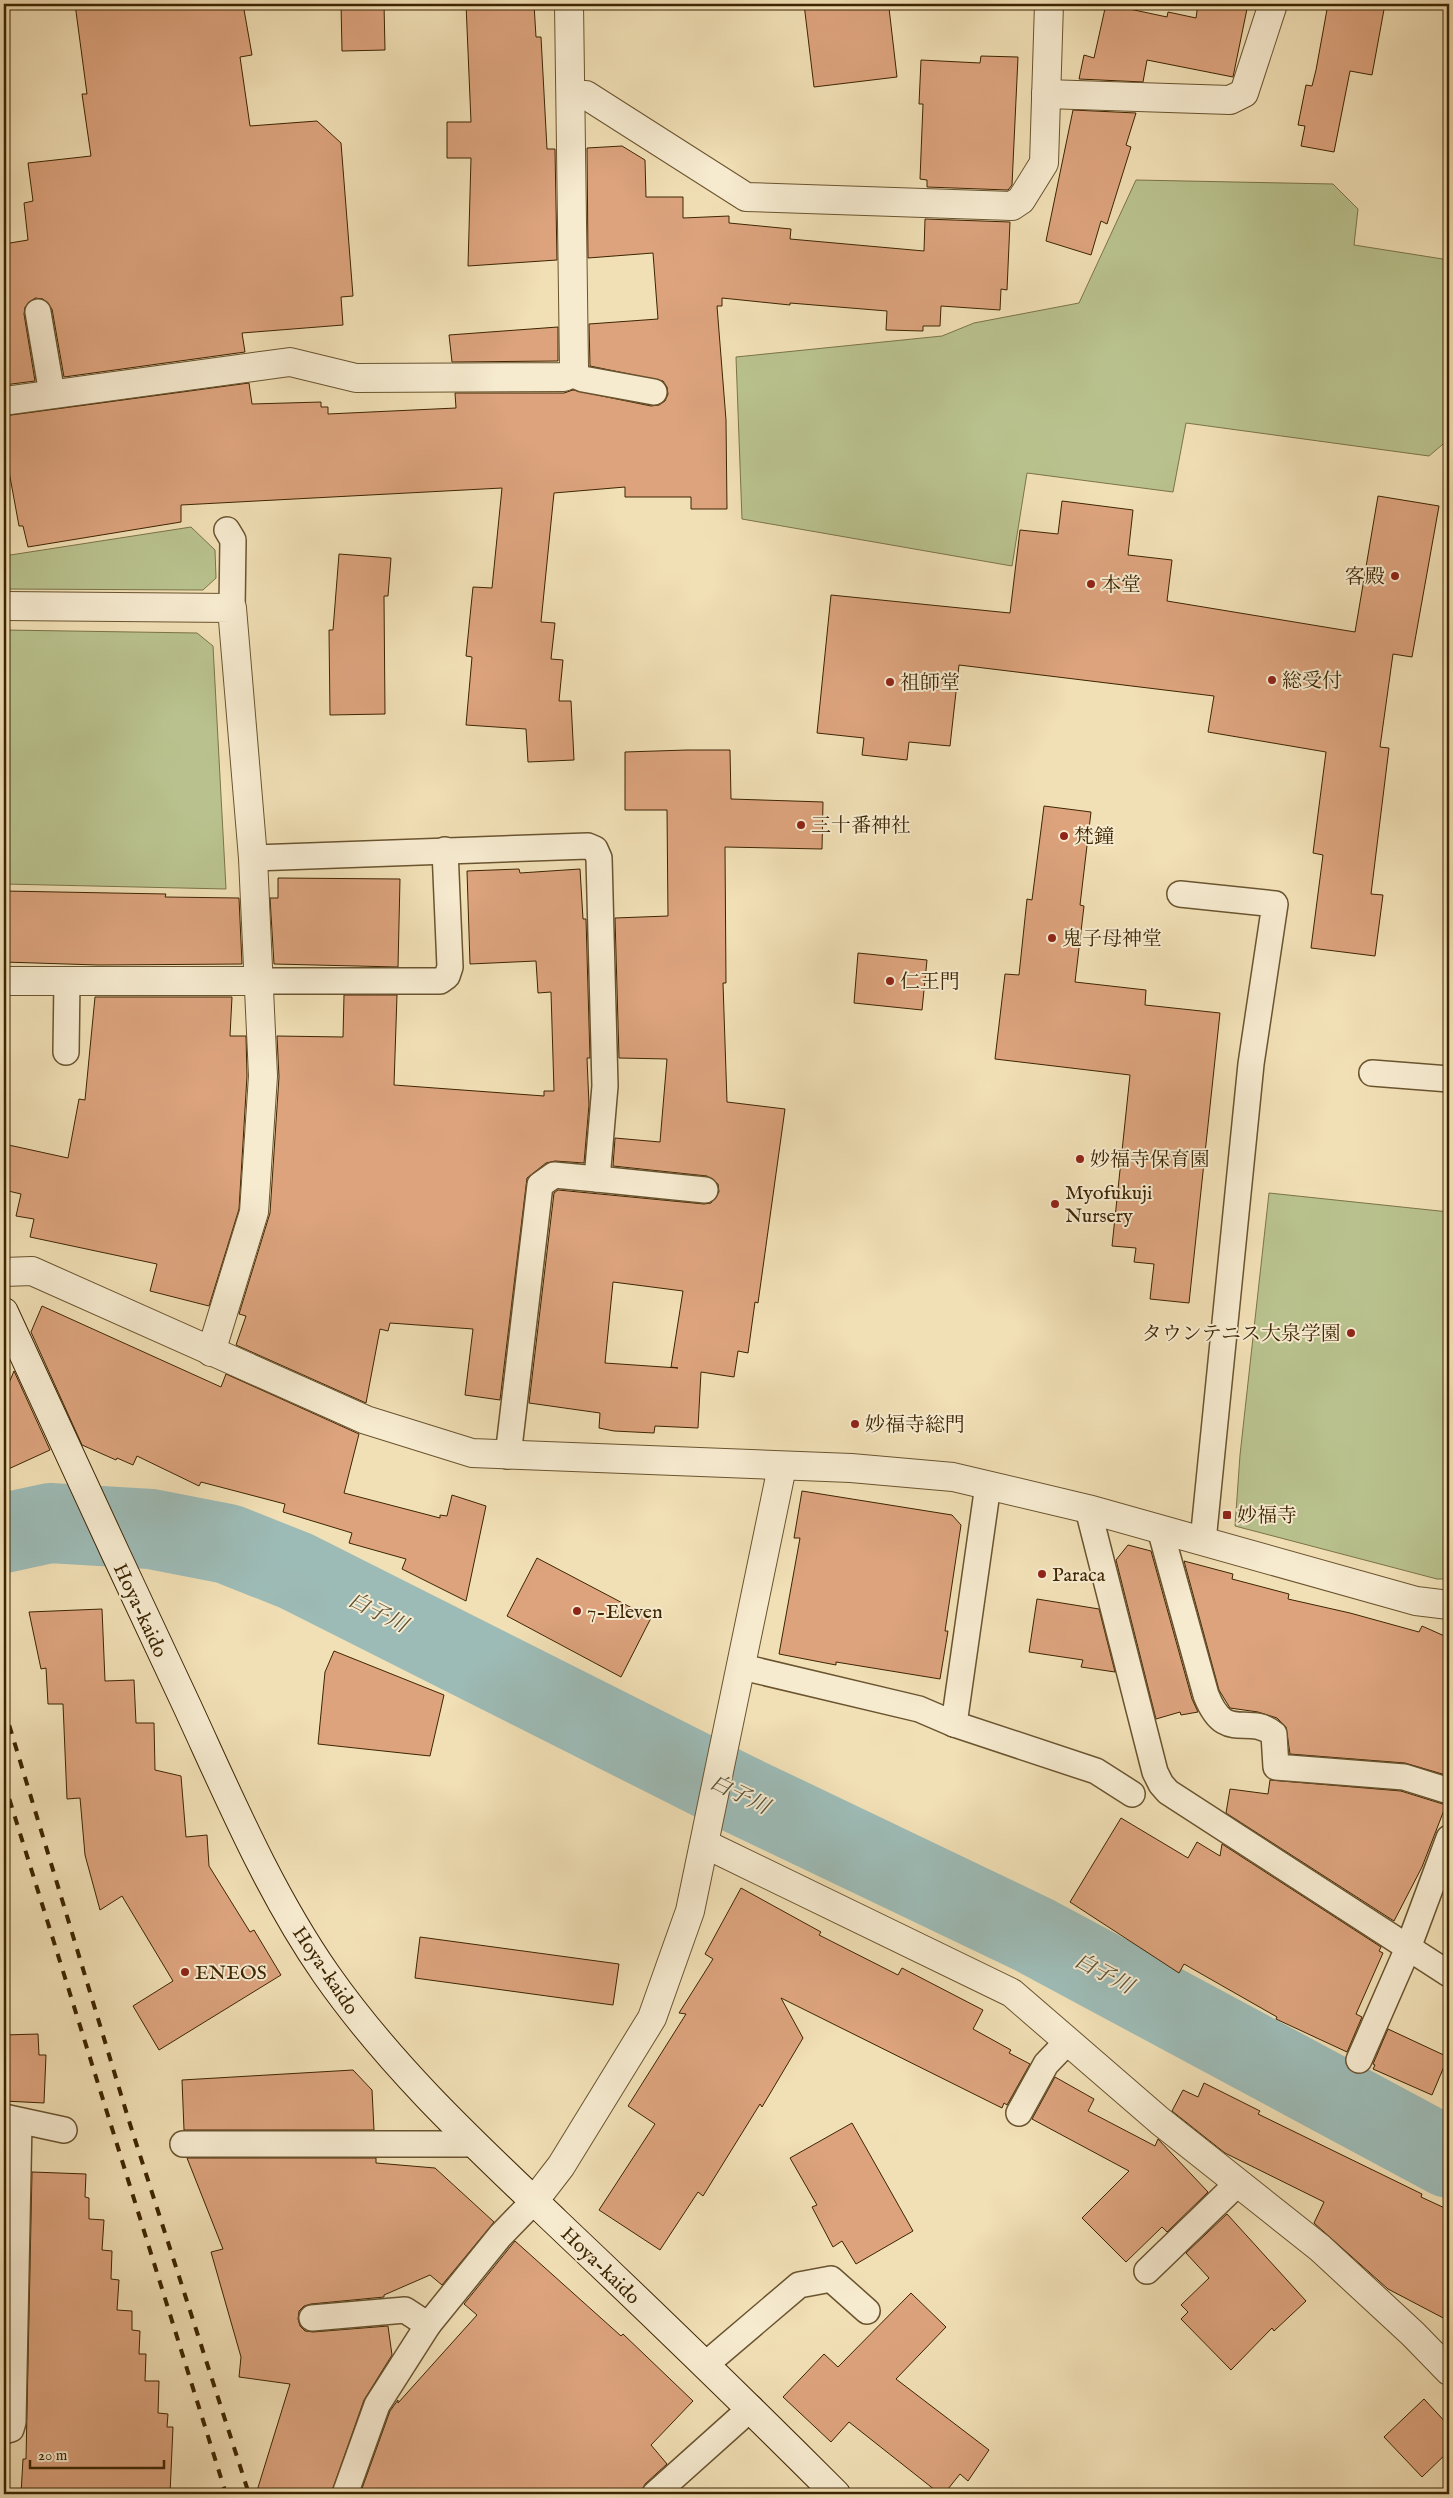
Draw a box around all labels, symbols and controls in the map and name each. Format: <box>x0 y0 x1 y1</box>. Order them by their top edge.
place label: 客殿 <box>1345 565 1385 590</box>
marker: 客殿 <box>1389 570 1401 582</box>
place label: 本堂 <box>1101 573 1141 598</box>
marker: 本堂 <box>1085 578 1097 590</box>
place label: 総受付 <box>1282 669 1342 694</box>
place label: 祖師堂 <box>900 671 960 696</box>
marker: 総受付 <box>1266 674 1278 686</box>
marker: 祖師堂 <box>884 676 896 688</box>
place label: 三十番神社 <box>811 814 911 839</box>
marker: 三十番神社 <box>795 819 807 831</box>
place label: 梵鐘 <box>1074 825 1114 850</box>
marker: 梵鐘 <box>1058 830 1070 842</box>
place label: 鬼子母神堂 <box>1062 927 1162 952</box>
marker: 鬼子母神堂 <box>1046 932 1058 944</box>
place label: 仁王門 <box>900 970 960 995</box>
marker: 仁王門 <box>884 975 896 987</box>
place label: 妙福寺保育園 <box>1090 1148 1210 1173</box>
marker: 妙福寺保育園 <box>1074 1153 1086 1165</box>
place label: Myofukuji Nursery <box>1065 1181 1152 1229</box>
marker: Myofukuji Nursery <box>1049 1198 1061 1210</box>
place label: タウンテニス大泉学園 <box>1142 1322 1341 1347</box>
marker: タウンテニス大泉学園 <box>1345 1327 1357 1339</box>
place label: 妙福寺総門 <box>865 1413 965 1438</box>
marker: 妙福寺総門 <box>849 1418 861 1430</box>
place label: 妙福寺 <box>1237 1504 1297 1529</box>
marker: 妙福寺 <box>1221 1509 1233 1521</box>
street label: Hoya-kaido <box>107 1560 172 1662</box>
place label: Paraca <box>1052 1563 1106 1588</box>
marker: Paraca <box>1036 1568 1048 1580</box>
water label: 白子川 <box>343 1587 413 1641</box>
place label: 7-Eleven <box>587 1600 663 1625</box>
marker: 7-Eleven <box>571 1605 583 1617</box>
water label: 白子川 <box>705 1769 775 1822</box>
street label: Hoya-kaido <box>286 1922 364 2020</box>
water label: 白子川 <box>1069 1948 1139 2002</box>
place label: ENEOS <box>195 1961 267 1986</box>
marker: ENEOS <box>179 1966 191 1978</box>
street label: Hoya-kaido <box>555 2222 645 2310</box>
scale bar <box>30 2438 164 2470</box>
text: 20 m <box>38 2446 68 2465</box>

